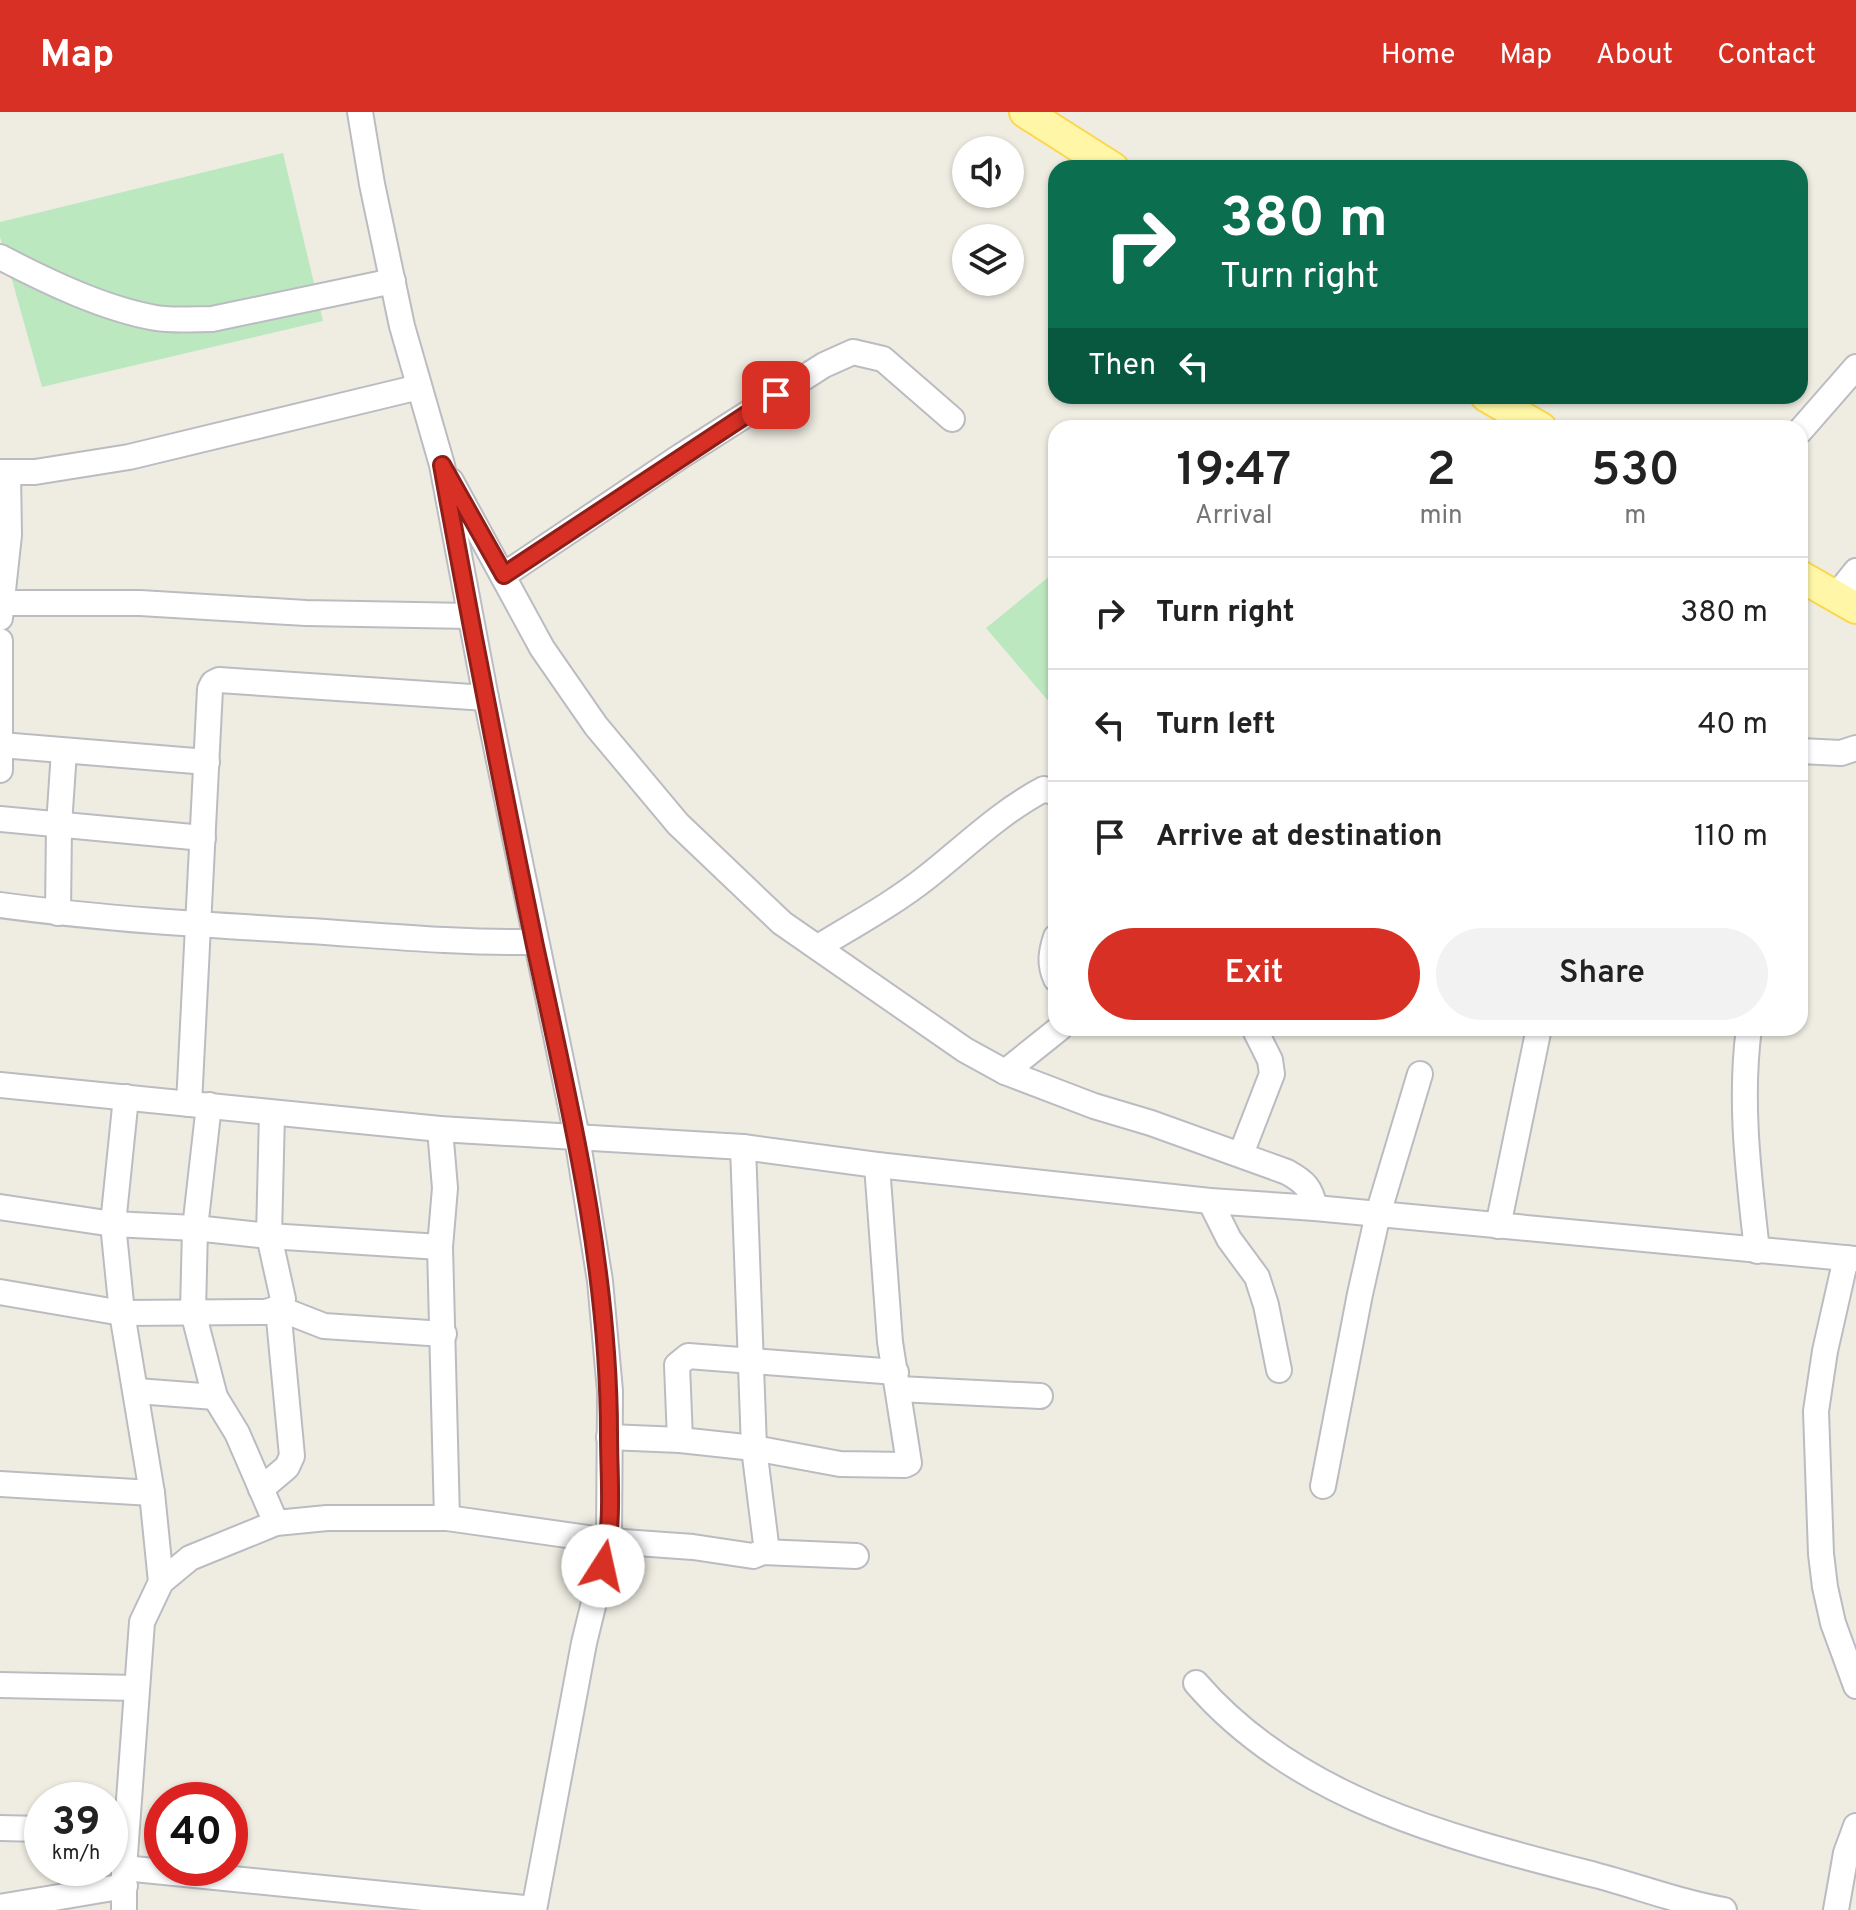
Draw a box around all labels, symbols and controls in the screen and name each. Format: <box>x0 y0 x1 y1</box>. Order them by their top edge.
text: Map <box>40 32 114 81</box>
text: Home <box>1381 38 1455 74</box>
text: Map <box>1499 38 1552 74</box>
text: About <box>1596 38 1673 74</box>
text: Contact <box>1717 38 1816 74</box>
map controls <box>952 136 1024 296</box>
button: sound <box>952 136 1024 208</box>
text: 380 m <box>1220 186 1388 256</box>
icon: right <box>1088 192 1192 296</box>
button: layers <box>952 224 1024 296</box>
text: Turn right <box>1220 255 1379 301</box>
icon: left <box>1172 344 1216 388</box>
text: Then <box>1088 348 1156 385</box>
pin <box>742 361 810 429</box>
icon: arrive <box>754 373 798 417</box>
text: 19:47 <box>1176 442 1291 502</box>
text: 2 <box>1426 442 1456 502</box>
text: 530 <box>1591 442 1680 502</box>
text: Arrival <box>1195 500 1273 533</box>
text: min <box>1419 500 1463 533</box>
text: m <box>1624 500 1646 533</box>
icon: right <box>1088 591 1132 635</box>
text: Turn right <box>1156 595 1294 632</box>
text: 380 m <box>1680 595 1768 632</box>
icon: left <box>1088 703 1132 747</box>
text: Turn left <box>1156 707 1276 744</box>
text: 40 m <box>1698 707 1768 744</box>
icon: arrive <box>1088 815 1132 859</box>
text: Arrive at destination <box>1156 819 1442 856</box>
text: 110 m <box>1694 819 1768 856</box>
button: Exit <box>1088 928 1420 1020</box>
button: Share <box>1436 928 1768 1020</box>
position arrow <box>561 1524 645 1608</box>
speed limit sign: 40 <box>144 1782 248 1886</box>
text: 39 <box>52 1799 100 1849</box>
text: km/h <box>52 1841 100 1867</box>

